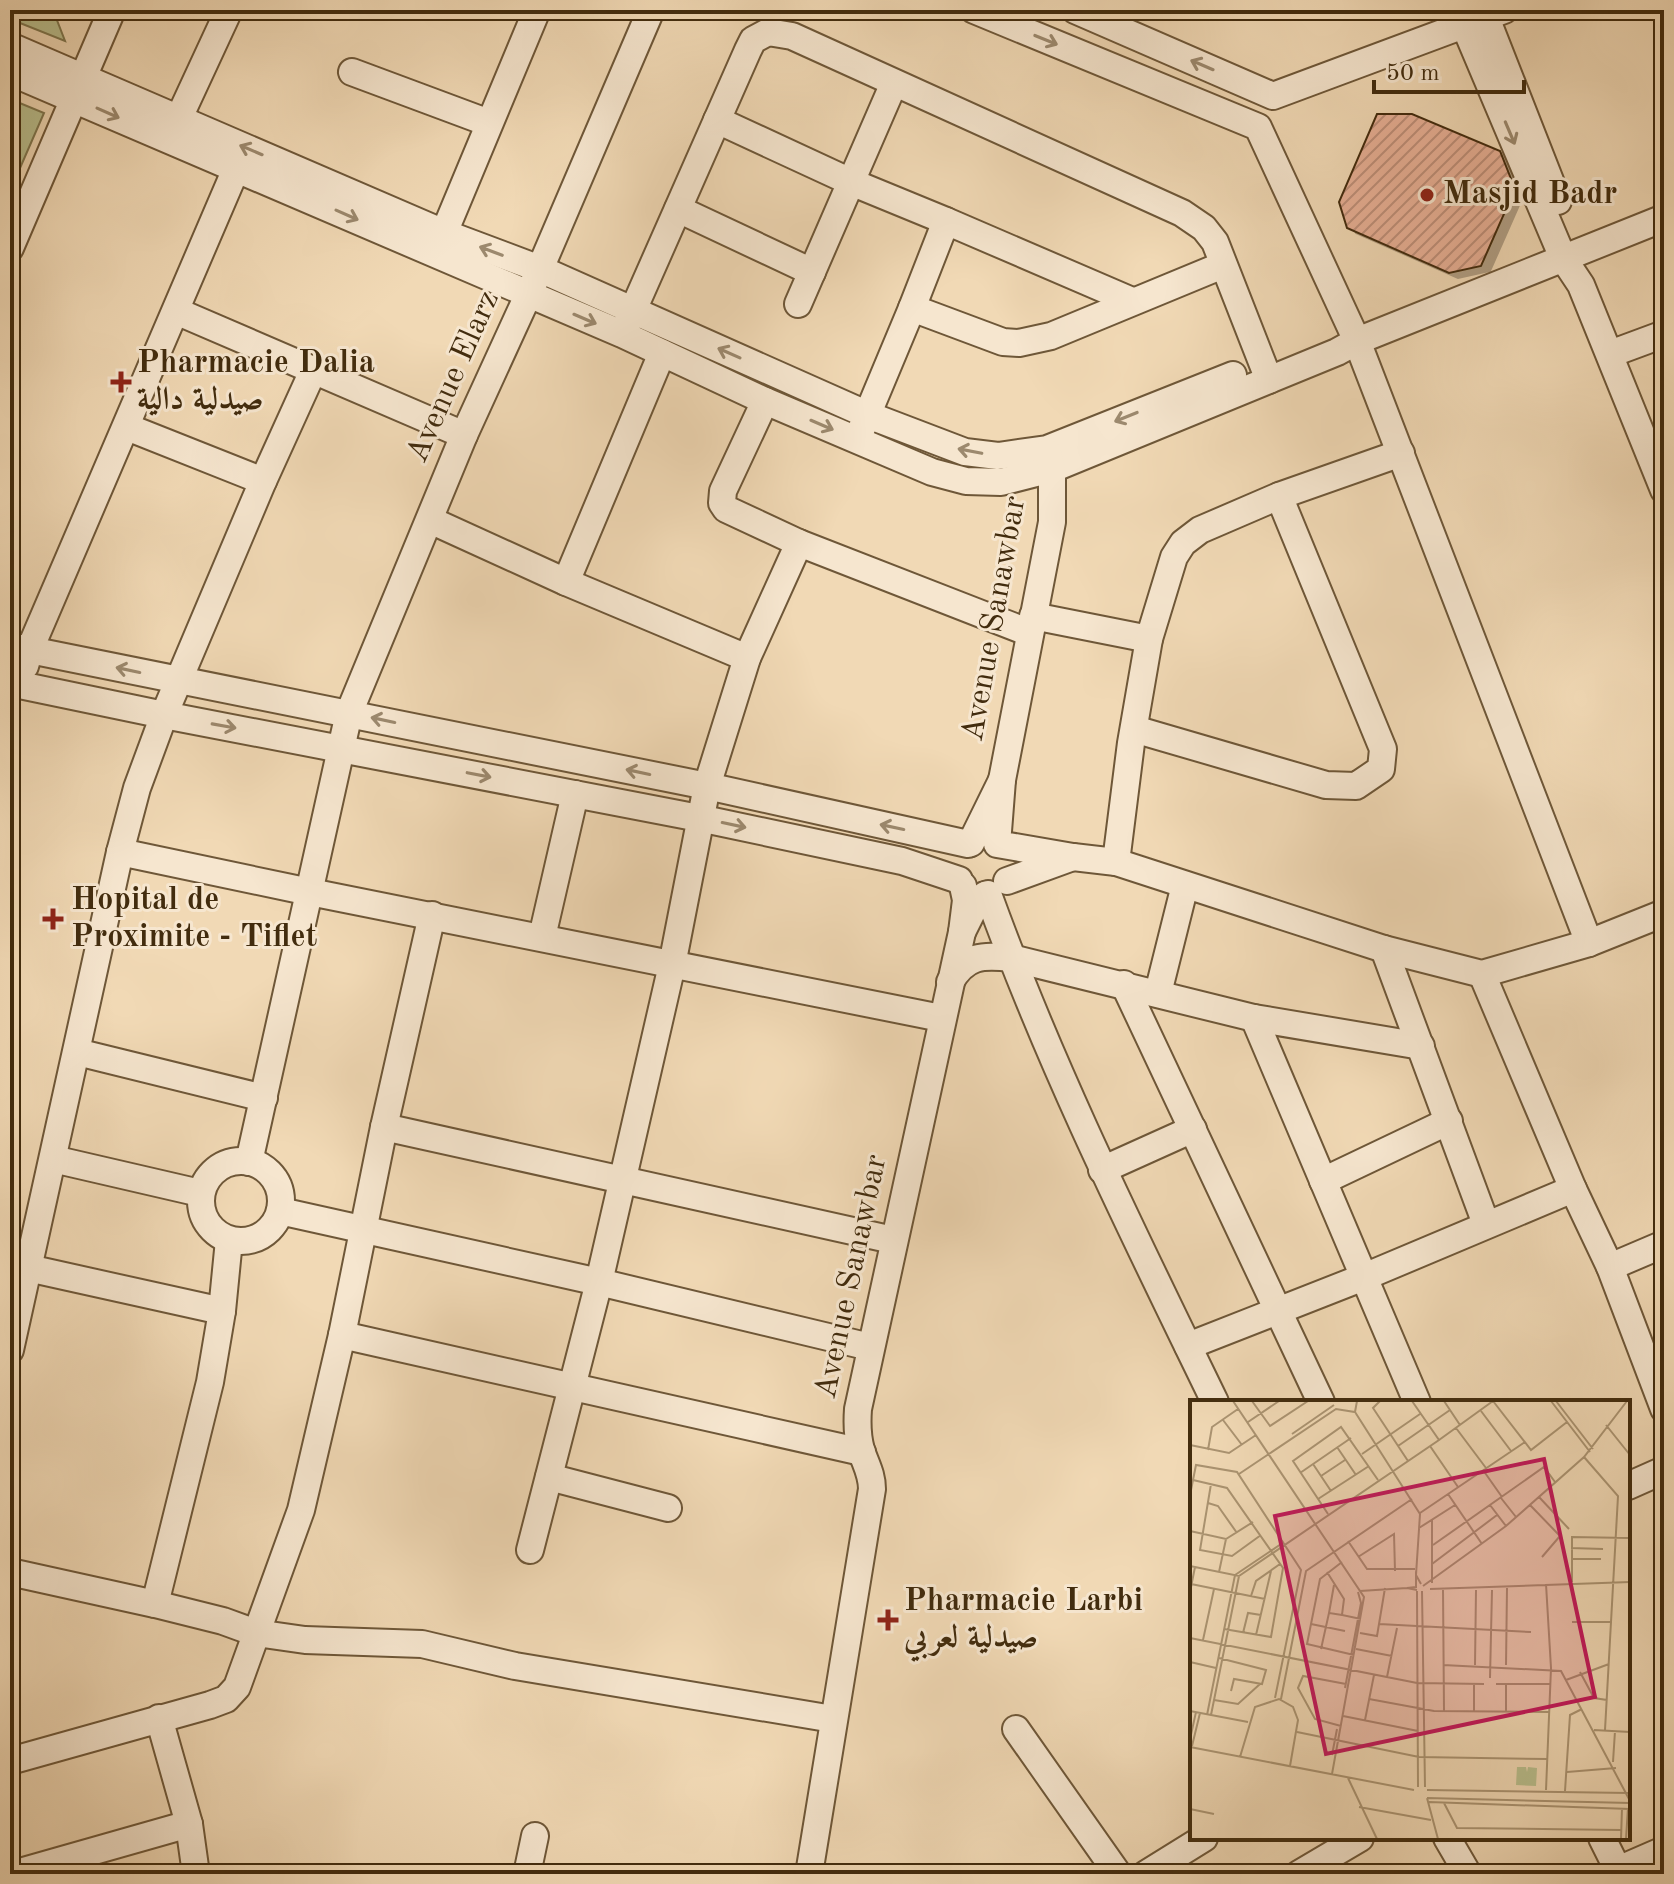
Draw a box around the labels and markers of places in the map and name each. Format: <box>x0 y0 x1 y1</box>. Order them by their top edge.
place label: Masjid Badr <box>1443 179 1618 211</box>
marker: Masjid Badr <box>1418 186 1436 204</box>
place label: Pharmacie Dalia صيدلية دالية <box>137 348 375 417</box>
marker: Pharmacie Dalia صيدلية دالية <box>112 373 130 391</box>
place label: Hopital de Proximite - Tiflet <box>71 885 317 954</box>
marker: Hopital de Proximite - Tiflet <box>42 908 64 930</box>
place label: Pharmacie Larbi صيدلية لعربي <box>903 1586 1143 1662</box>
marker: Pharmacie Larbi صيدلية لعربي <box>879 1611 897 1629</box>

